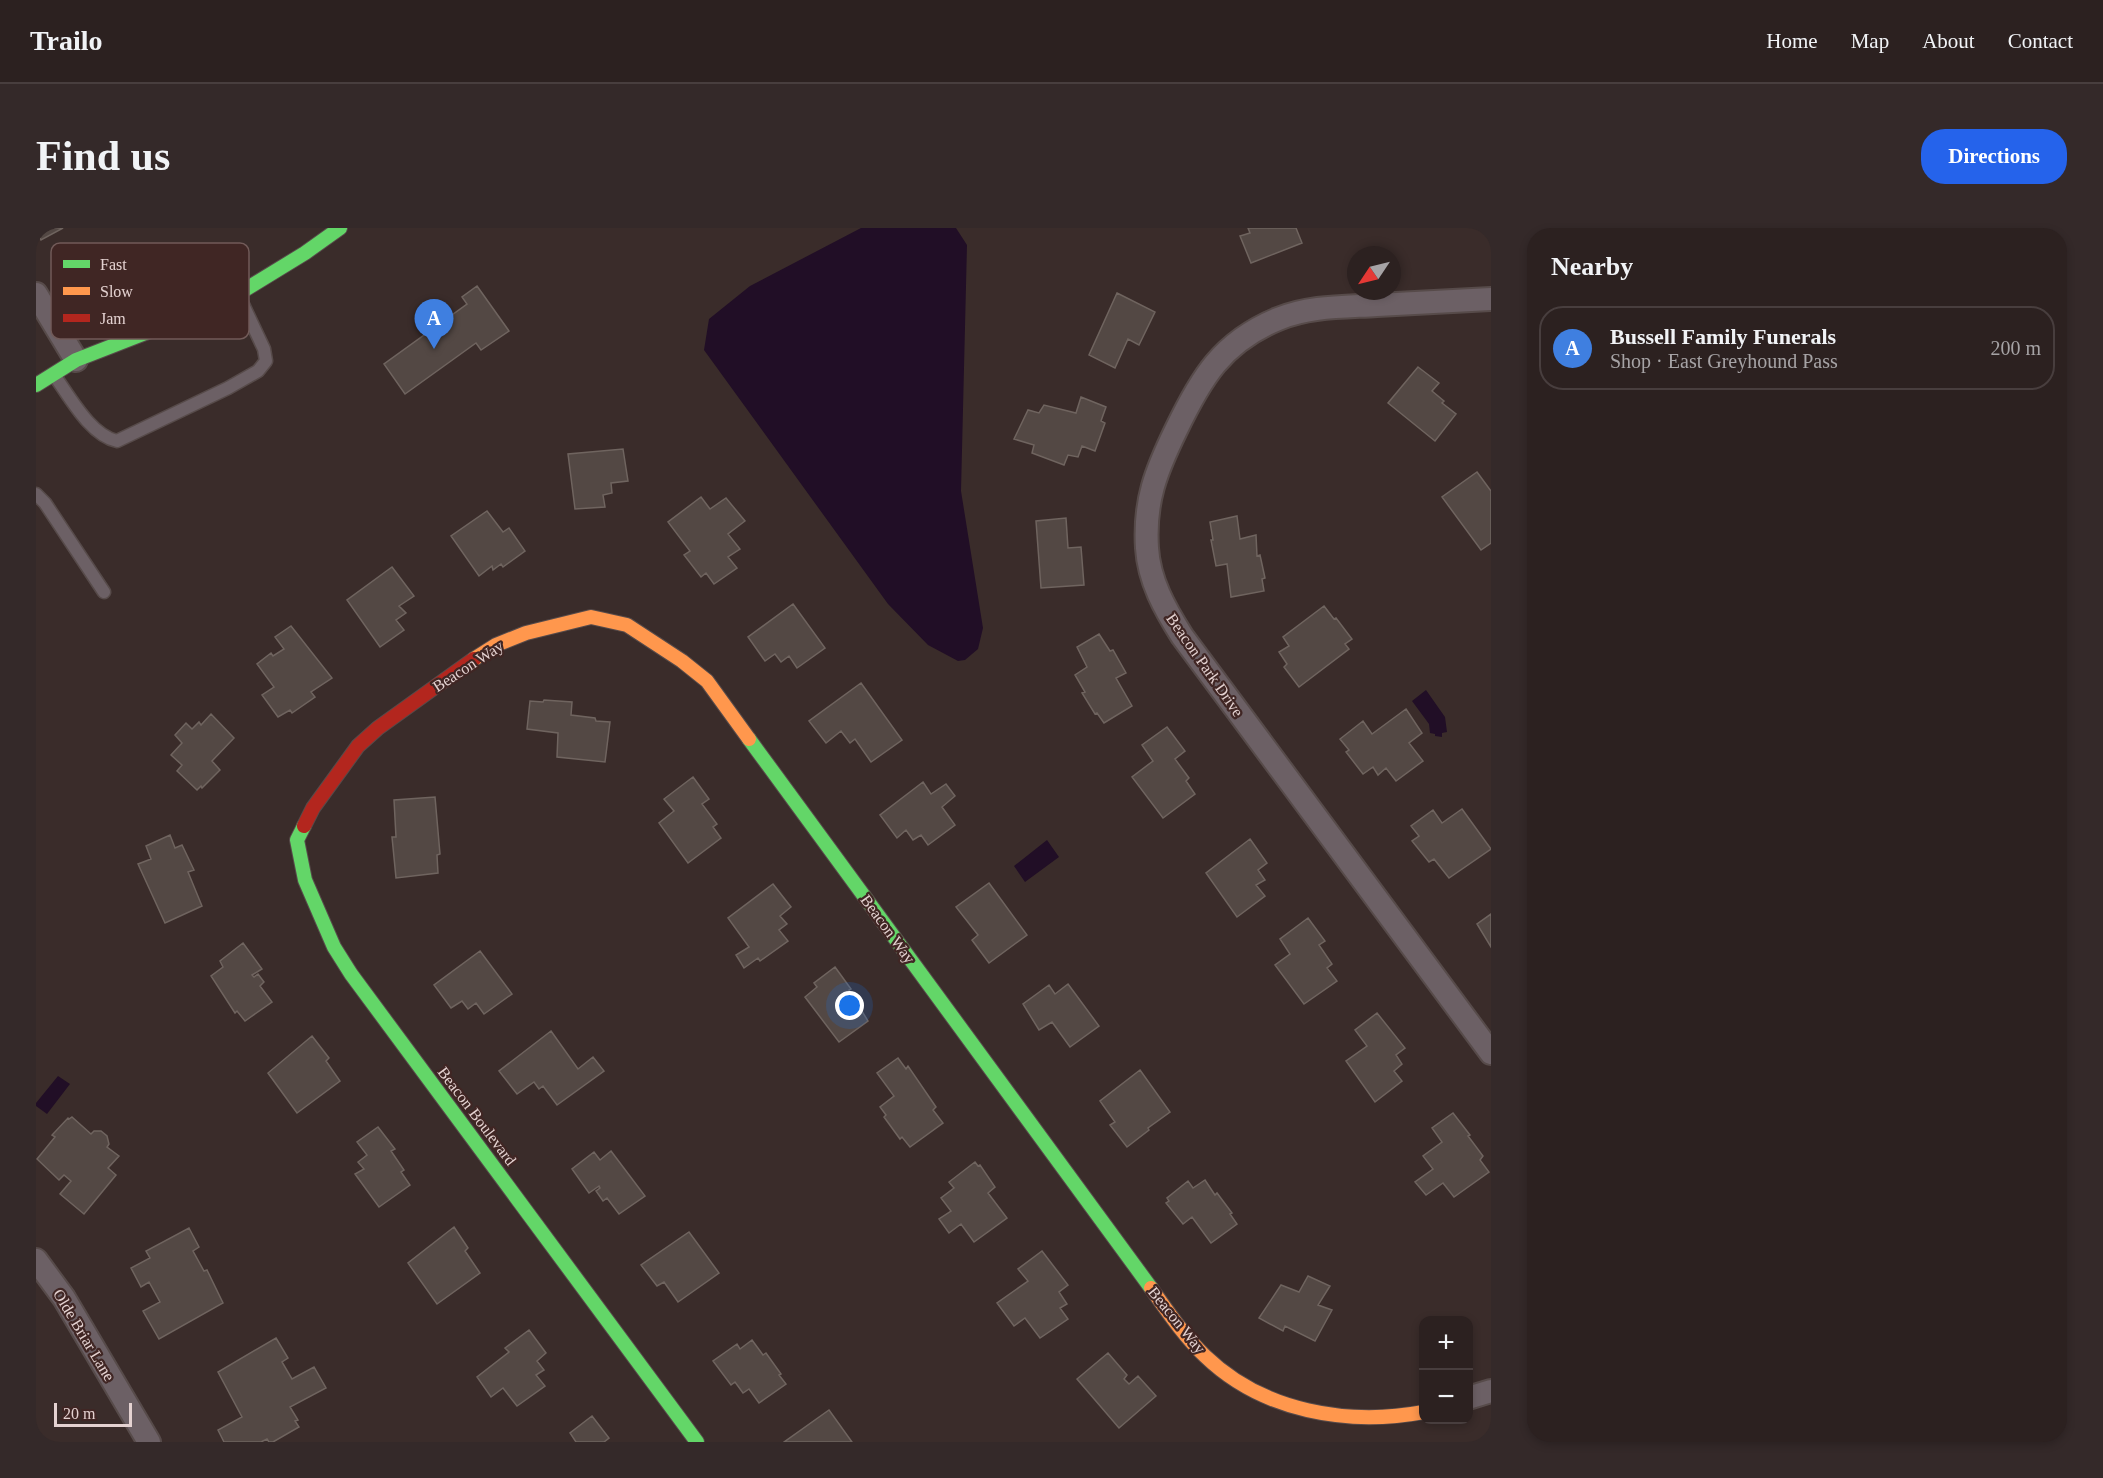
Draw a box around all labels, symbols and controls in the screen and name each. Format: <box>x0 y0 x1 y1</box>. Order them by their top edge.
text: Trailo <box>30 25 103 56</box>
text: Home <box>1766 29 1818 53</box>
text: Map <box>1851 29 1889 53</box>
text: About <box>1922 29 1975 53</box>
text: Contact <box>2008 29 2073 53</box>
button: Directions <box>1921 129 2067 184</box>
text: Find us <box>36 133 170 179</box>
legend <box>51 243 249 339</box>
north arrow <box>1347 246 1401 300</box>
text: Nearby <box>1551 252 1633 281</box>
text: Fast <box>100 256 127 273</box>
text: Slow <box>100 283 133 300</box>
pin: A <box>414 300 454 349</box>
text: Jam <box>100 310 126 327</box>
text: Bussell Family Funerals <box>1610 324 1836 349</box>
text: A <box>1565 337 1580 359</box>
text: 200 m <box>1990 337 2041 359</box>
text: Shop · East Greyhound Pass <box>1610 350 1838 372</box>
street label: Beacon Park Drive <box>1163 610 1247 720</box>
street label: Beacon Way <box>430 637 507 696</box>
street label: Beacon Way <box>857 891 919 967</box>
your location <box>835 991 864 1020</box>
street label: Beacon Boulevard <box>435 1064 519 1168</box>
street label: Beacon Way <box>1144 1283 1209 1357</box>
street label: Olde Briar Lane <box>50 1286 118 1384</box>
map controls <box>1419 1316 1473 1424</box>
button: + <box>1419 1316 1473 1370</box>
button: − <box>1419 1370 1473 1424</box>
scale bar <box>54 1400 132 1428</box>
text: 20 m <box>63 1405 95 1422</box>

